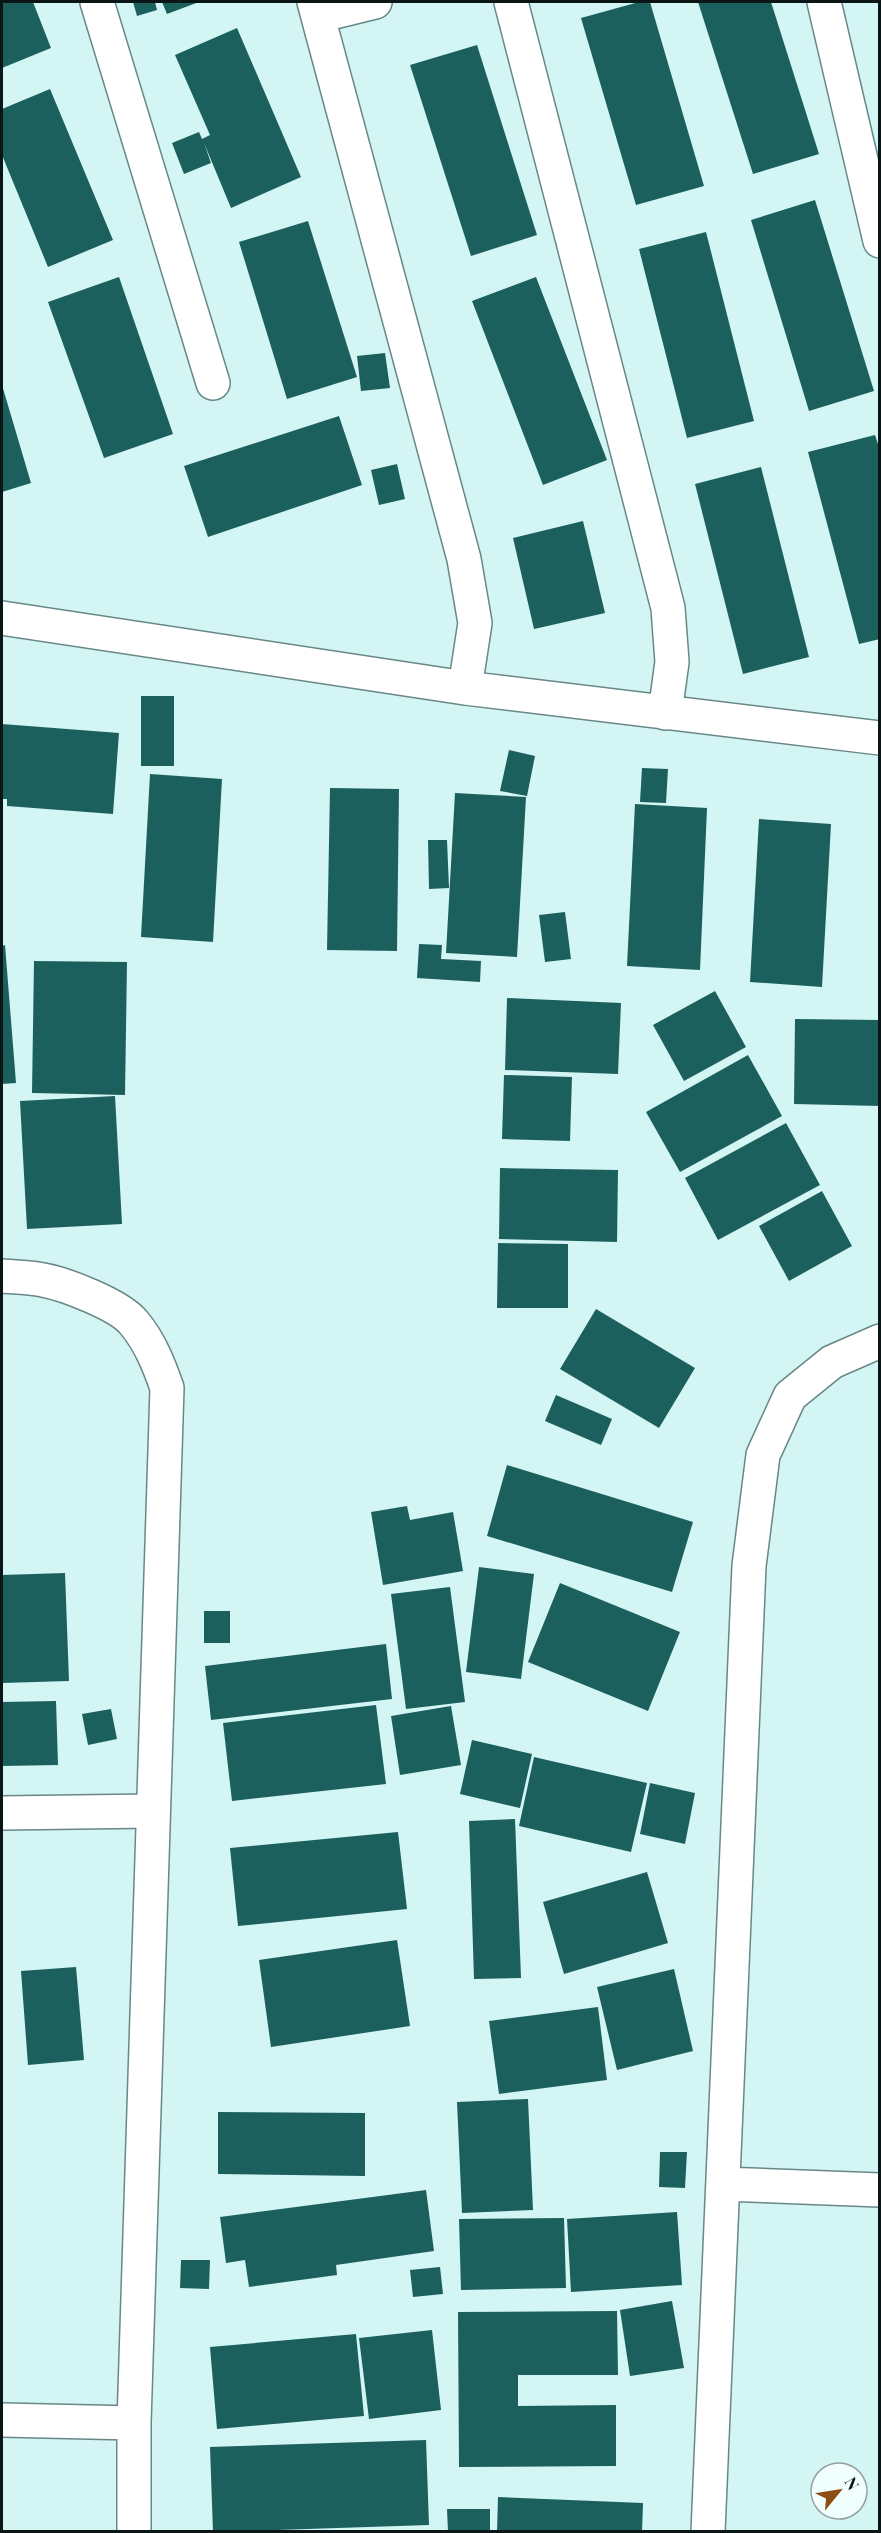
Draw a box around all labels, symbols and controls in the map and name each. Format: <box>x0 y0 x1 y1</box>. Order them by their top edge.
north arrow <box>809 2461 869 2521</box>
text: N <box>840 2473 865 2494</box>

